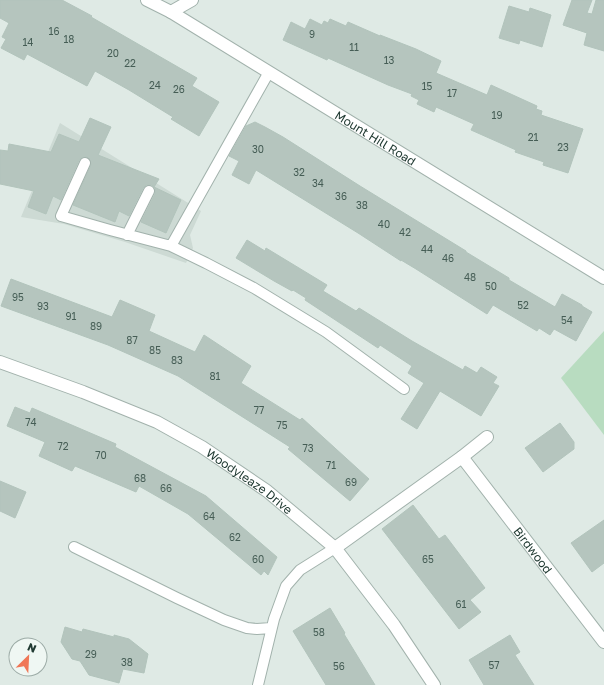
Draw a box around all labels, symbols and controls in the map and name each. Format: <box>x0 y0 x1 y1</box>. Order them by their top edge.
house number: 16 <box>49 25 59 37</box>
house number: 9 <box>309 28 315 40</box>
house number: 18 <box>64 33 74 45</box>
house number: 14 <box>23 36 33 48</box>
house number: 11 <box>349 41 359 53</box>
house number: 20 <box>107 47 119 59</box>
house number: 13 <box>384 54 394 66</box>
house number: 22 <box>124 57 136 69</box>
house number: 24 <box>149 79 161 91</box>
house number: 15 <box>422 80 433 92</box>
house number: 26 <box>173 83 185 95</box>
house number: 17 <box>447 87 457 99</box>
street label: Mount Hill Road <box>332 107 419 168</box>
house number: 19 <box>492 109 502 121</box>
house number: 21 <box>528 131 538 143</box>
house number: 23 <box>557 141 569 153</box>
house number: 30 <box>252 143 264 155</box>
house number: 32 <box>293 166 305 178</box>
house number: 34 <box>312 177 324 189</box>
house number: 36 <box>335 190 347 202</box>
house number: 38 <box>356 199 368 211</box>
house number: 40 <box>378 218 390 230</box>
house number: 42 <box>399 226 411 238</box>
house number: 44 <box>421 243 433 255</box>
house number: 46 <box>442 252 454 264</box>
house number: 48 <box>464 271 476 283</box>
house number: 50 <box>485 280 497 292</box>
house number: 95 <box>12 291 24 303</box>
house number: 52 <box>517 299 529 311</box>
house number: 93 <box>37 300 49 312</box>
house number: 91 <box>66 310 77 322</box>
house number: 54 <box>561 314 573 326</box>
house number: 89 <box>90 320 102 332</box>
house number: 87 <box>126 334 138 346</box>
house number: 85 <box>149 344 161 356</box>
house number: 83 <box>171 354 183 366</box>
house number: 81 <box>210 370 221 382</box>
house number: 77 <box>254 404 264 416</box>
house number: 74 <box>25 416 37 428</box>
house number: 75 <box>276 419 288 431</box>
house number: 72 <box>57 440 69 452</box>
house number: 73 <box>302 442 314 454</box>
street label: Woodyleaze Drive <box>204 445 296 517</box>
house number: 70 <box>95 449 107 461</box>
house number: 71 <box>326 459 336 471</box>
house number: 68 <box>134 472 146 484</box>
house number: 69 <box>345 476 357 488</box>
house number: 66 <box>160 482 172 494</box>
house number: 64 <box>203 510 215 522</box>
street label: Birdwood <box>511 524 556 576</box>
house number: 62 <box>229 531 241 543</box>
house number: 60 <box>252 553 264 565</box>
house number: 65 <box>422 553 434 565</box>
house number: 61 <box>456 598 467 610</box>
house number: 58 <box>313 626 325 638</box>
north arrow <box>8 637 48 677</box>
text: N <box>26 640 39 655</box>
house number: 29 <box>85 648 97 660</box>
house number: 38 <box>121 656 133 668</box>
house number: 57 <box>488 659 500 671</box>
house number: 56 <box>333 660 345 672</box>

